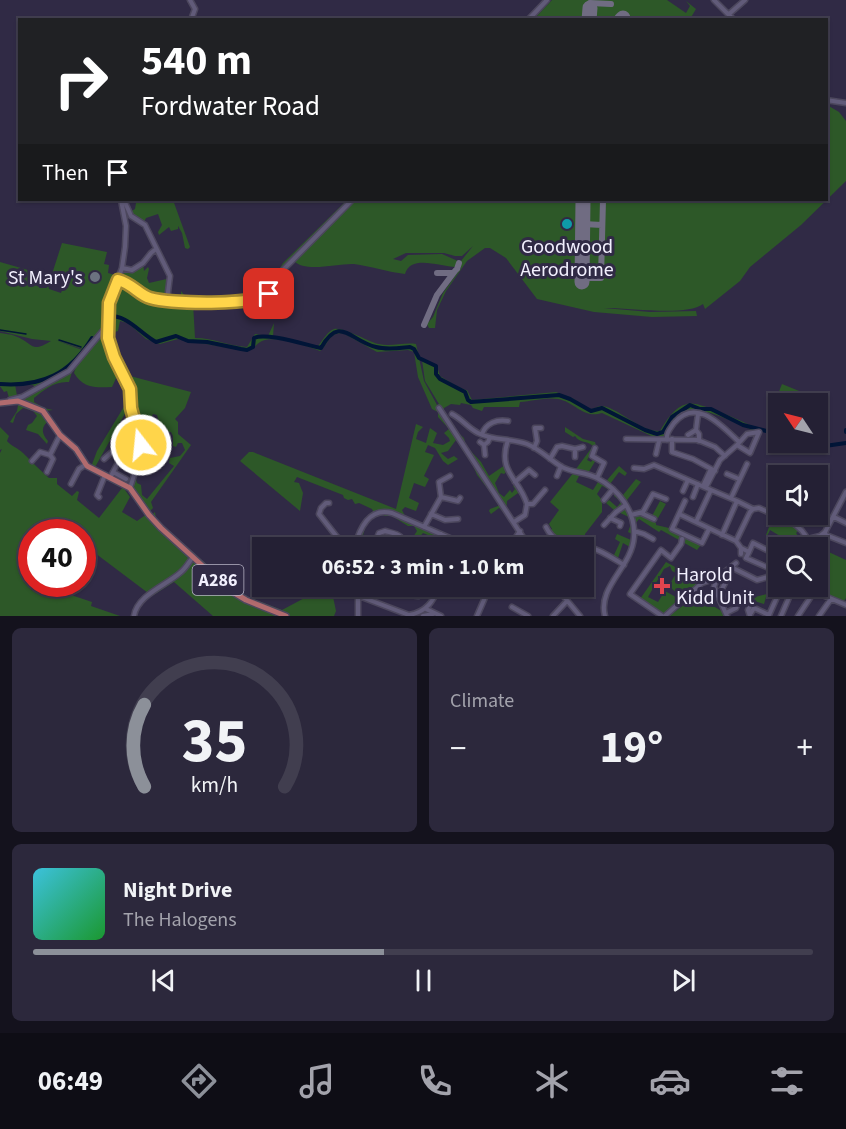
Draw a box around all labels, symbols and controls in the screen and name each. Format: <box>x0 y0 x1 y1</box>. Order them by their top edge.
text: 540 m <box>141 31 252 91</box>
icon: right <box>42 42 120 120</box>
text: Fordwater Road <box>141 87 320 126</box>
icon: arrive <box>101 156 134 189</box>
text: Then <box>42 157 89 189</box>
marker: Goodwood Aerodrome <box>560 217 574 231</box>
place label: Goodwood Aerodrome <box>520 233 614 284</box>
place label: St Mary's <box>8 264 83 292</box>
pin <box>243 268 294 319</box>
marker: St Mary's <box>88 270 102 284</box>
icon: arrive <box>252 277 285 310</box>
north arrow <box>768 393 828 453</box>
map controls <box>768 393 828 597</box>
position arrow <box>109 413 173 477</box>
button: sound <box>768 465 828 525</box>
speed limit sign: 40 <box>18 519 96 597</box>
button: search <box>768 537 828 597</box>
text: 06:52 · 3 min · 1.0 km <box>322 551 524 583</box>
place label: Harold Kidd Unit <box>676 561 754 612</box>
road number: A286 <box>192 565 244 595</box>
marker: Harold Kidd Unit <box>653 577 671 595</box>
text: Climate <box>450 687 514 715</box>
text: 35 <box>182 697 247 786</box>
text: 19° <box>600 716 663 780</box>
text: − <box>450 725 466 772</box>
text: + <box>797 725 813 772</box>
text: km/h <box>191 770 238 801</box>
text: Night Drive <box>123 874 232 906</box>
text: The Halogens <box>123 906 237 934</box>
icon: previous <box>147 964 180 997</box>
icon: pause <box>407 964 440 997</box>
icon: next <box>667 964 700 997</box>
icon: directions <box>178 1060 220 1102</box>
icon: music <box>296 1060 338 1102</box>
icon: phone <box>414 1060 456 1102</box>
icon: climate <box>531 1060 573 1102</box>
icon: car <box>649 1060 691 1102</box>
icon: filters <box>766 1060 808 1102</box>
text: 06:49 <box>38 1062 103 1101</box>

